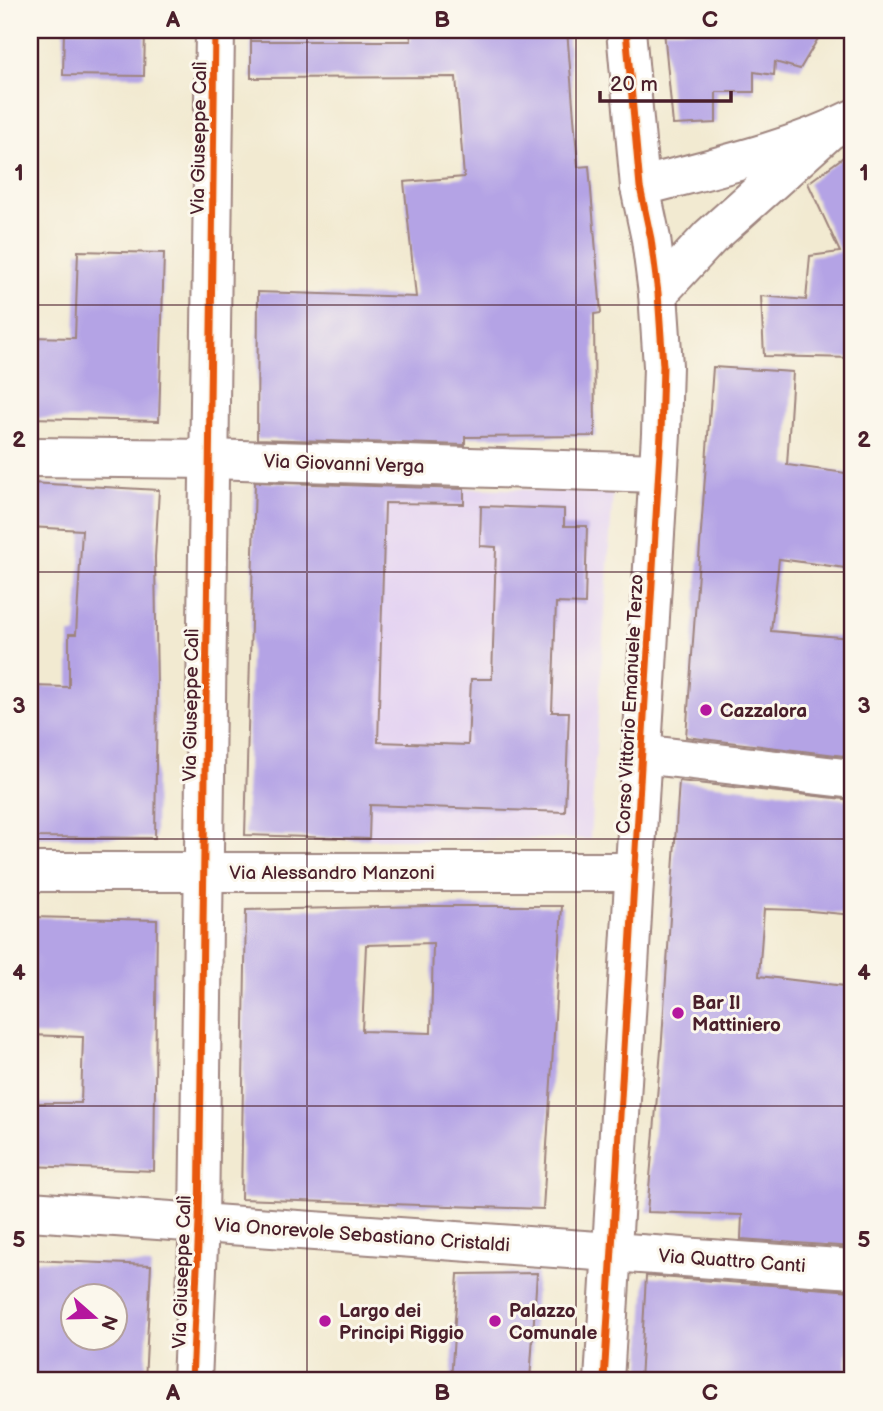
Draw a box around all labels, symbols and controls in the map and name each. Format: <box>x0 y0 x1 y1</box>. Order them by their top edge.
text: A <box>165 6 181 34</box>
text: B <box>434 6 450 34</box>
text: C <box>702 6 718 34</box>
scale bar <box>600 60 731 104</box>
street label: Via Giuseppe Calì <box>187 61 212 215</box>
text: 20 m <box>610 72 658 97</box>
text: 1 <box>14 159 24 187</box>
text: 1 <box>859 159 869 187</box>
text: 2 <box>12 426 26 454</box>
text: 2 <box>857 426 871 454</box>
street label: Via Giovanni Verga <box>263 450 425 479</box>
street label: Corso Vittorio Emanuele Terzo <box>612 574 649 835</box>
street label: Via Giuseppe Calì <box>179 628 204 782</box>
text: 3 <box>12 692 26 720</box>
text: 3 <box>857 692 871 720</box>
place label: Cazzalora <box>720 700 807 723</box>
marker: Cazzalora <box>698 702 714 718</box>
street label: Via Alessandro Manzoni <box>229 862 435 885</box>
text: 4 <box>12 959 26 987</box>
text: 4 <box>857 959 871 987</box>
place label: Bar Il Mattiniero <box>692 992 781 1037</box>
marker: Bar Il Mattiniero <box>670 1005 686 1021</box>
street label: Via Giuseppe Calì <box>168 1195 197 1349</box>
street label: Via Onorevole Sebastiano Cristaldi <box>213 1214 511 1257</box>
text: 5 <box>12 1226 26 1254</box>
text: 5 <box>857 1226 871 1254</box>
street label: Via Quattro Canti <box>658 1245 806 1278</box>
north arrow <box>60 1282 130 1352</box>
place label: Largo dei Principi Riggio <box>339 1300 464 1345</box>
place label: Palazzo Comunale <box>509 1300 597 1345</box>
text: N <box>95 1312 122 1333</box>
marker: Largo dei Principi Riggio <box>317 1313 333 1329</box>
marker: Palazzo Comunale <box>487 1313 503 1329</box>
text: A <box>165 1379 181 1407</box>
text: B <box>434 1379 450 1407</box>
text: C <box>702 1379 718 1407</box>

